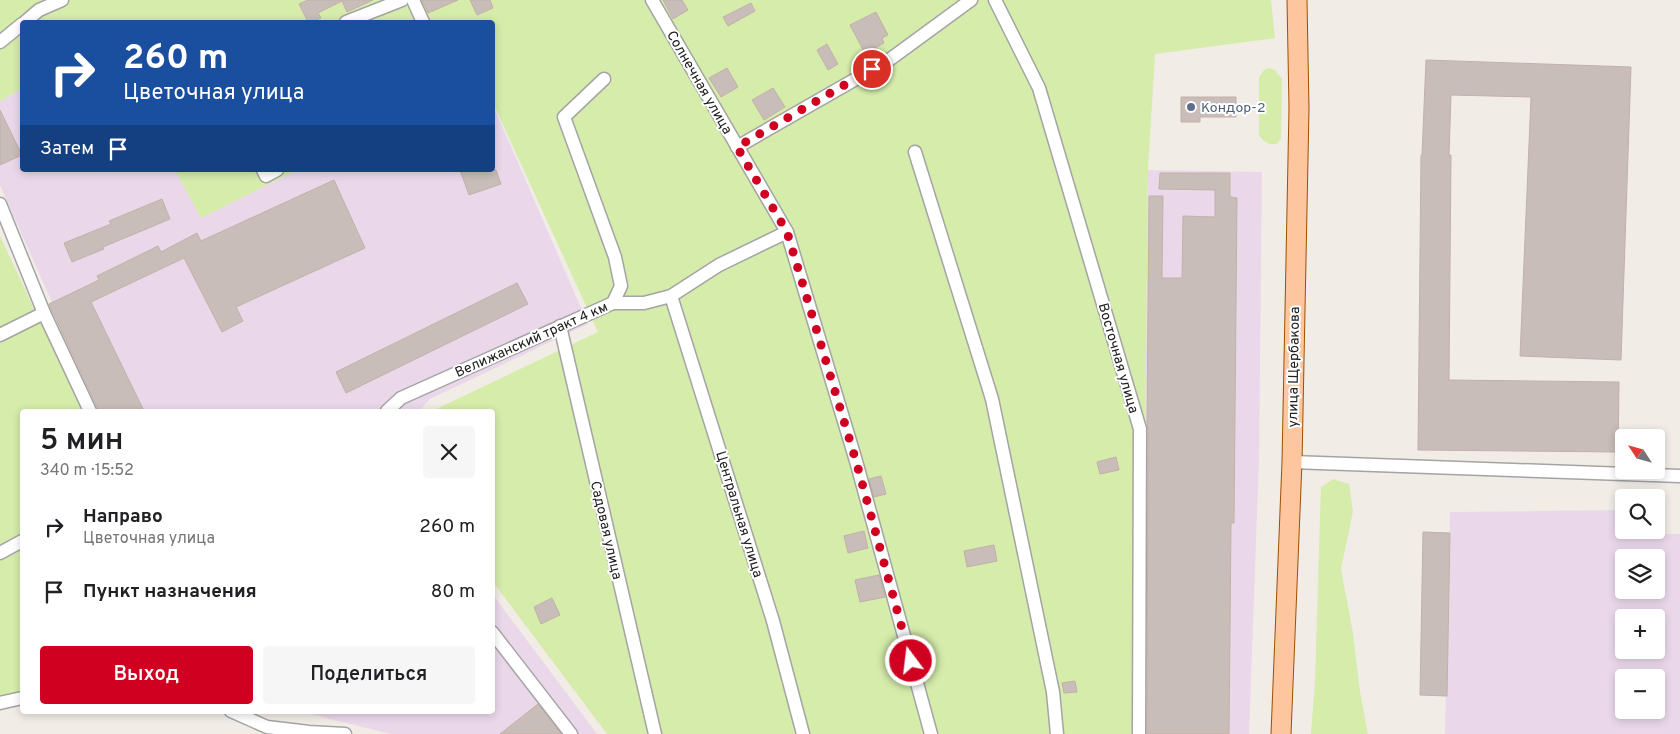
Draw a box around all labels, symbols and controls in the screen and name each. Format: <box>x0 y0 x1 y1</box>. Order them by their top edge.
street label: Солнечная улица <box>662 28 735 138</box>
text: 260 m <box>123 37 228 81</box>
icon: right <box>40 40 105 105</box>
pin <box>851 48 893 90</box>
icon: arrive <box>858 55 886 83</box>
text: Цветочная улица <box>123 80 304 107</box>
place label: Кондор-2 <box>1201 100 1265 117</box>
marker: Кондор-2 <box>1185 101 1197 113</box>
icon: arrive <box>104 135 132 163</box>
text: Затем <box>40 137 94 161</box>
street label: Велижанский тракт 4 км <box>453 299 611 382</box>
street label: Восточная улица <box>1094 301 1141 416</box>
street label: улица Щербакова <box>1285 306 1304 428</box>
text: 5 мин <box>40 423 123 460</box>
button: close <box>423 426 475 478</box>
north arrow <box>1615 429 1665 479</box>
map controls <box>1615 429 1665 719</box>
street label: Центральная улица <box>711 449 766 580</box>
text: 340 m · 15:52 <box>40 461 134 481</box>
street label: Садовая улица <box>586 479 625 581</box>
button: search <box>1615 489 1665 539</box>
text: Направо <box>83 505 163 529</box>
icon: right <box>40 513 68 541</box>
text: 260 m <box>419 515 475 539</box>
text: Цветочная улица <box>83 529 215 549</box>
button: layers <box>1615 549 1665 599</box>
icon: arrive <box>40 578 68 606</box>
text: Пункт назначения <box>83 580 257 604</box>
text: 80 m <box>431 580 475 604</box>
button: + <box>1615 609 1665 659</box>
position arrow <box>884 634 936 686</box>
button: Выход <box>40 646 253 704</box>
button: Поделиться <box>263 646 475 704</box>
button: − <box>1615 669 1665 719</box>

